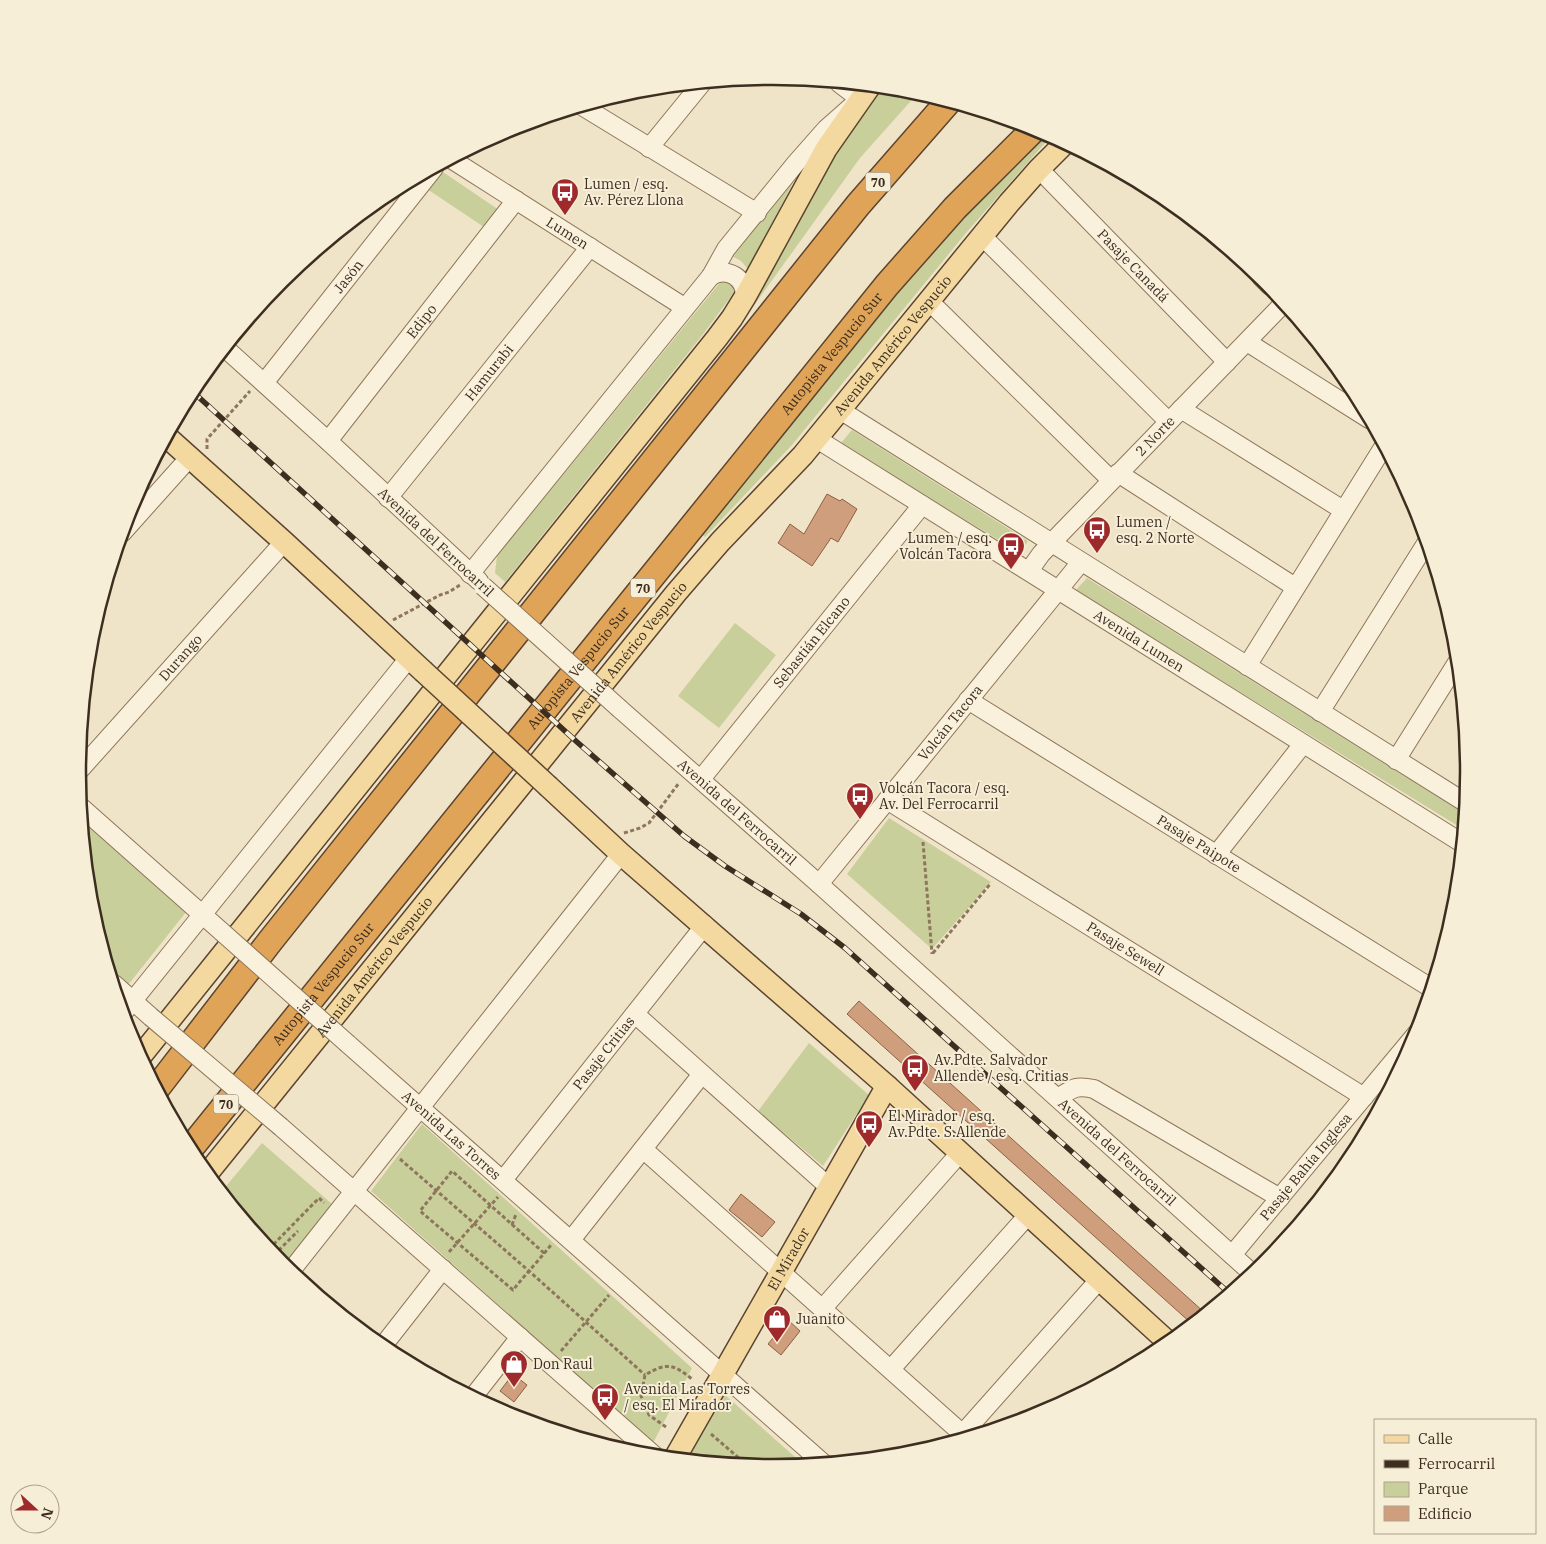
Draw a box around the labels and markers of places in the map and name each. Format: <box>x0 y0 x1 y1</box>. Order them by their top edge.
place label: Lumen / esq. Av. Pérez Llona <box>584 175 684 209</box>
bus stop icon: Lumen / esq. Av. Pérez Llona <box>550 177 580 216</box>
place label: Lumen / esq. 2 Norte <box>1116 513 1195 547</box>
bus stop icon: Lumen / esq. 2 Norte <box>1082 515 1112 554</box>
place label: Lumen / esq. Volcán Tacora <box>899 529 992 563</box>
bus stop icon: Lumen / esq. Volcán Tacora <box>996 531 1026 570</box>
place label: Volcán Tacora / esq. Av. Del Ferrocarril <box>879 779 1009 813</box>
bus stop icon: Volcán Tacora / esq. Av. Del Ferrocarril <box>845 781 875 820</box>
place label: Av.Pdte. Salvador Allende / esq. Critias <box>934 1051 1069 1085</box>
bus stop icon: Av.Pdte. Salvador Allende / esq. Critias <box>900 1053 930 1092</box>
place label: El Mirador / esq. Av.Pdte. S.Allende <box>888 1107 1006 1141</box>
bus stop icon: El Mirador / esq. Av.Pdte. S.Allende <box>854 1109 884 1148</box>
shop icon: Juanito <box>762 1304 792 1343</box>
place label: Juanito <box>796 1310 845 1328</box>
shop icon: Don Raul <box>499 1349 529 1388</box>
place label: Don Raul <box>533 1355 593 1373</box>
place label: Avenida Las Torres / esq. El Mirador <box>624 1380 750 1414</box>
bus stop icon: Avenida Las Torres / esq. El Mirador <box>590 1382 620 1421</box>

